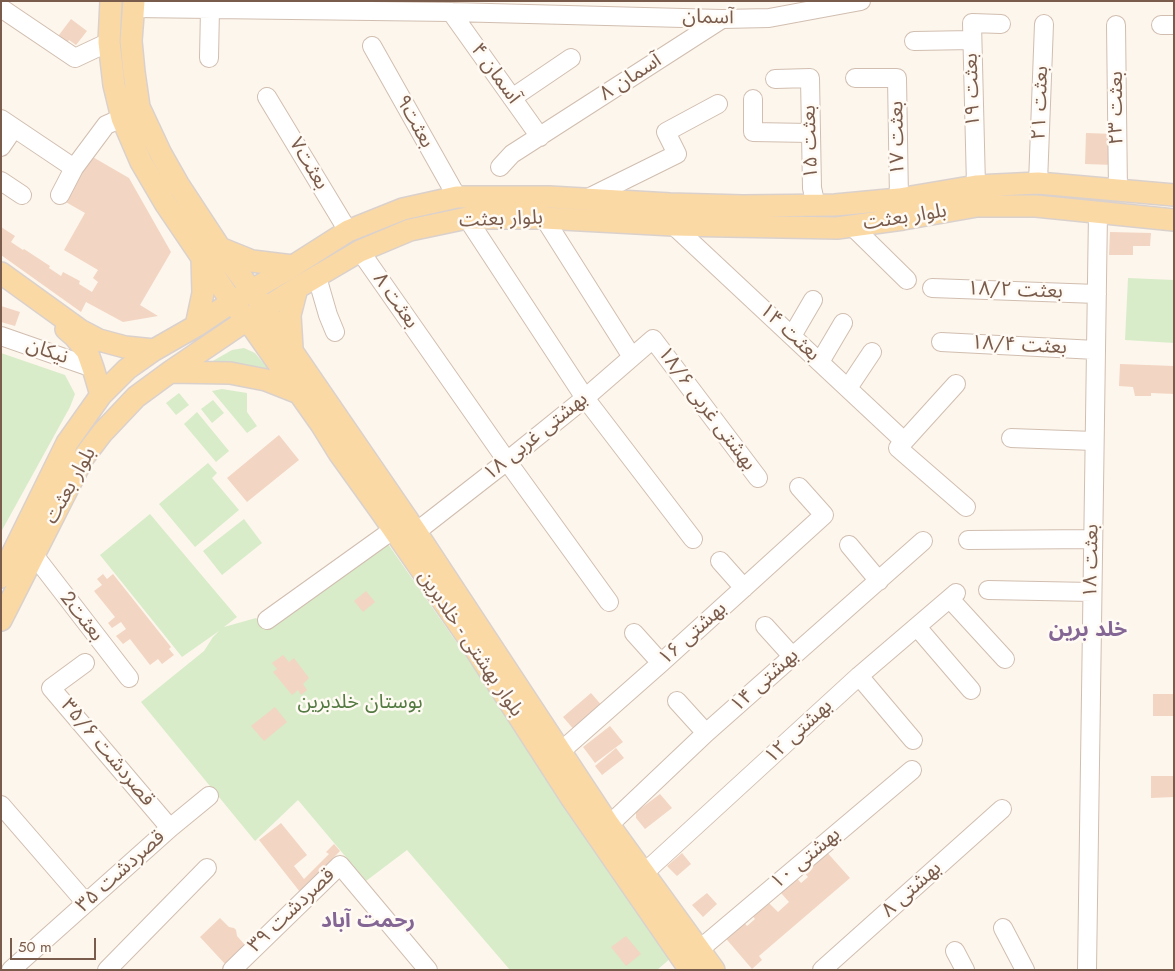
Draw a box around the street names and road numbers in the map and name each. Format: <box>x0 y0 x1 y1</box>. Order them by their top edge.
street label: آسمان <box>682 6 734 30</box>
street label: ۴ آسمان <box>465 39 525 109</box>
street label: ۸ آسمان <box>596 49 666 107</box>
street label: بعثت ۱۹ <box>960 53 986 127</box>
street label: ۲۱ بعثت <box>1028 66 1054 140</box>
street label: ۲۳ بعثت <box>1105 71 1129 145</box>
street label: بعثت۹ <box>390 91 438 153</box>
street label: بعثت ۱۷ <box>885 101 911 175</box>
street label: بعثت ۱۵ <box>798 105 824 179</box>
street label: بعثت۷ <box>283 134 333 194</box>
street label: بلوار بعثت <box>862 200 948 236</box>
street label: بلوار بعثت <box>459 207 543 233</box>
street label: ۸ بعثت <box>367 268 423 334</box>
street label: ۱۸/۲ بعثت <box>967 277 1063 305</box>
street label: بعثت ۱۴ <box>754 299 824 367</box>
street label: ۱۸/۴ بعثت <box>971 332 1067 360</box>
street label: نیکان <box>23 334 71 370</box>
street label: بهشتی غربی ۱۸/۶ <box>652 342 760 476</box>
street label: بهشتی غربی ۱۸ <box>479 388 593 486</box>
street label: بلوار بعثت <box>40 443 102 529</box>
street label: بعثت ۱۸ <box>1079 524 1105 598</box>
street label: بلوار بهشتی - خلدبرین <box>412 566 528 722</box>
street label: 2بعثت <box>54 587 108 647</box>
street label: ۱۶ بهشتی <box>654 597 732 671</box>
street label: ۱۴ بهشتی <box>726 644 804 718</box>
street label: قصردشت ۳۵/۶ <box>55 694 159 812</box>
street label: ۱۲ بهشتی <box>760 695 838 769</box>
street label: ۱۰ بهشتی <box>766 823 846 895</box>
street label: قصردشت ۳۵ <box>72 826 170 918</box>
street label: ۸ بهشتی <box>877 857 947 923</box>
street label: قصردشت ۳۹ <box>244 864 340 958</box>

